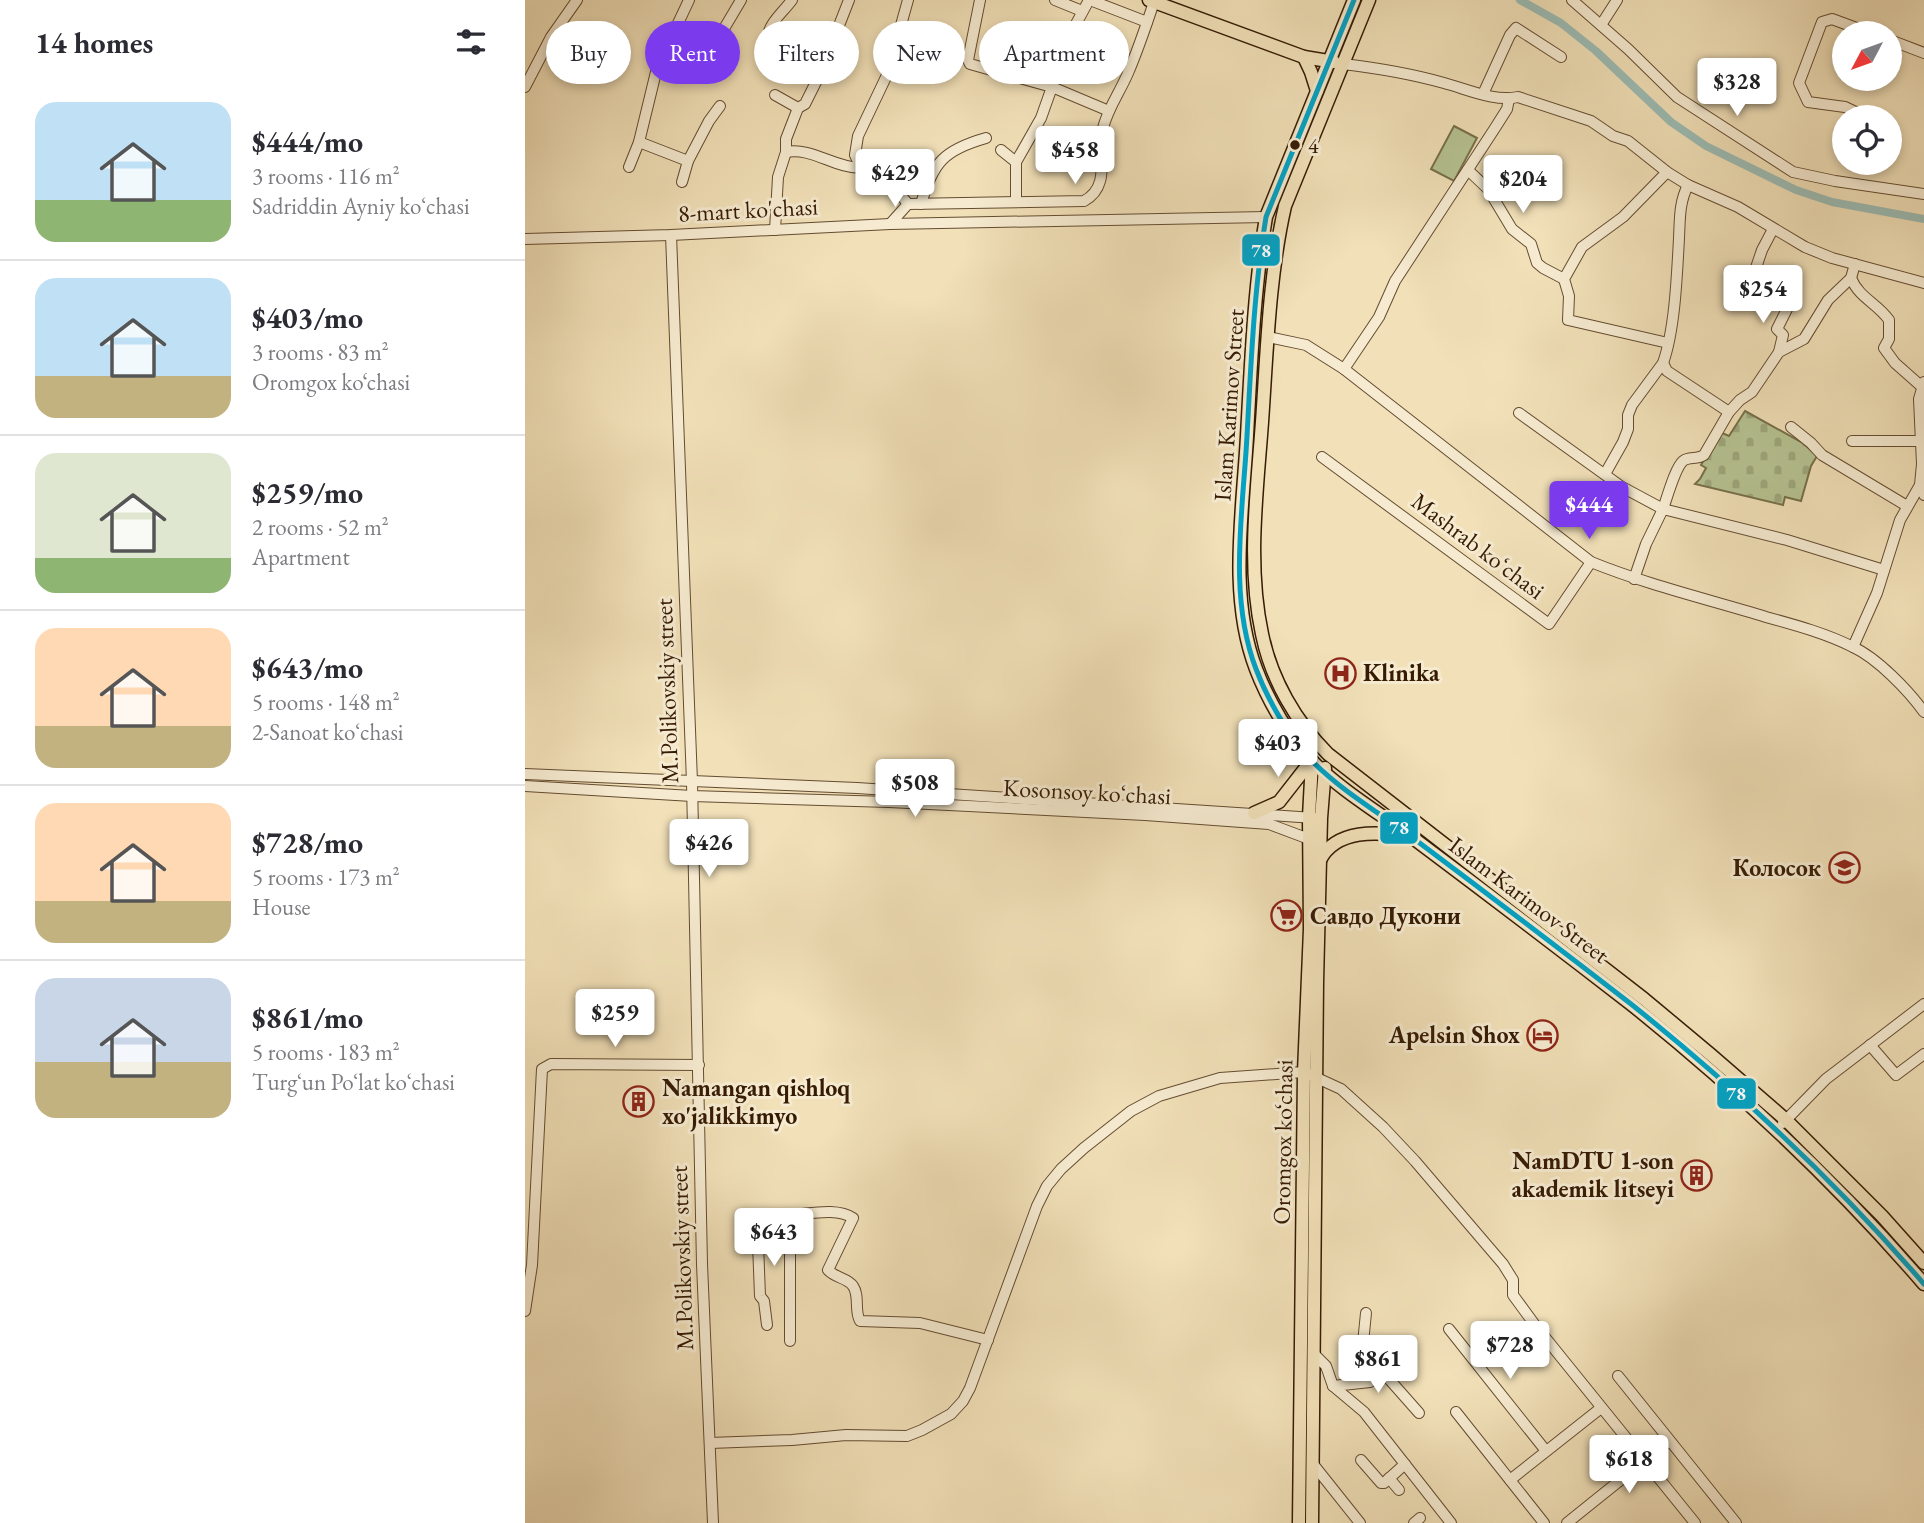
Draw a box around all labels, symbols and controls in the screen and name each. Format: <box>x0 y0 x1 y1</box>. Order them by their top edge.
chip: Buy <box>546 21 631 84</box>
chip: Rent <box>645 21 740 84</box>
chip: Filters <box>754 21 859 84</box>
chip: New <box>873 21 965 84</box>
chip: Apartment <box>979 21 1129 84</box>
north arrow <box>1832 21 1902 91</box>
map controls <box>1832 21 1902 175</box>
text: 14 homes <box>35 23 153 62</box>
icon: filters <box>452 23 490 61</box>
pin: $328 <box>1696 58 1778 118</box>
text: $328 <box>1713 66 1761 96</box>
button: locate <box>1832 105 1902 175</box>
text: $444/mo <box>252 122 363 161</box>
pin: $458 <box>1034 127 1116 186</box>
icon: home <box>91 130 175 214</box>
place label: 4 <box>1308 131 1319 160</box>
text: $458 <box>1051 134 1099 164</box>
marker: 4 <box>1288 138 1302 152</box>
pin: $429 <box>854 150 936 209</box>
pin: $204 <box>1482 156 1564 215</box>
text: $429 <box>871 157 919 187</box>
text: 3 rooms · 116 m² <box>252 161 400 191</box>
text: $204 <box>1499 163 1547 193</box>
street label: 8-mart ko'chasi <box>677 190 819 229</box>
text: Sadriddin Ayniy koʻchasi <box>252 191 470 221</box>
line badge: 78 <box>1241 233 1281 267</box>
text: 78 <box>1251 238 1271 263</box>
pin: $254 <box>1722 266 1804 325</box>
text: $254 <box>1739 273 1787 303</box>
text: $403/mo <box>252 298 363 337</box>
icon: home <box>91 306 175 390</box>
street label: Islam Karimov Street <box>1206 307 1251 502</box>
text: 3 rooms · 83 m² <box>252 337 389 367</box>
text: Oromgox ko‘chasi <box>252 367 410 397</box>
text: $259/mo <box>252 473 363 512</box>
icon: home <box>91 481 175 565</box>
pin: $444 <box>1548 482 1630 541</box>
street label: Mashrab koʻchasi <box>1406 485 1551 606</box>
text: $444 <box>1565 489 1613 519</box>
text: 2 rooms · 52 m² <box>252 512 389 542</box>
text: Apartment <box>252 542 350 572</box>
street label: M.Polikovskiy street <box>648 597 685 784</box>
text: $643/mo <box>252 648 363 687</box>
icon: home <box>91 656 175 740</box>
hospital icon: Klinika <box>1323 656 1357 690</box>
place label: Klinika <box>1363 657 1440 688</box>
text: 5 rooms · 148 m² <box>252 687 400 717</box>
text: 2-Sanoat koʻchasi <box>252 717 404 747</box>
pin: $403 <box>1237 720 1319 779</box>
text: $403 <box>1254 727 1302 757</box>
pin: $508 <box>874 760 956 819</box>
text: $508 <box>891 767 939 797</box>
street label: Kosonsoy koʻchasi <box>1002 772 1172 811</box>
line badge: 78 <box>1379 811 1419 845</box>
text: 78 <box>1389 815 1409 840</box>
pin: $426 <box>668 820 750 879</box>
text: $728/mo <box>252 823 363 862</box>
text: $426 <box>685 827 733 857</box>
street label: Islam Karimov Street <box>1443 829 1616 970</box>
icon: home <box>91 831 175 915</box>
school or university icon: Колосок <box>1827 851 1861 885</box>
place label: Колосок <box>1733 852 1822 883</box>
text: 5 rooms · 173 m² <box>252 862 400 892</box>
text: House <box>252 892 311 922</box>
supermarket icon: Савдо Дукони <box>1270 899 1304 933</box>
place label: Савдо Дукони <box>1310 900 1461 932</box>
pin: $259 <box>574 990 656 1049</box>
text: $259 <box>591 997 639 1027</box>
text: $861/mo <box>252 998 363 1037</box>
icon: home <box>91 1006 175 1090</box>
hotel icon: Apelsin Shox <box>1526 1018 1560 1052</box>
place label: Apelsin Shox <box>1388 1019 1520 1050</box>
text: 5 rooms · 183 m² <box>252 1037 400 1067</box>
street label: Oromgox ko‘chasi <box>1266 1059 1299 1225</box>
text: Turgʻun Poʻlat koʻchasi <box>252 1067 455 1097</box>
place label: Namangan qishloq xo'jalikkimyo <box>662 1072 850 1132</box>
line badge: 78 <box>1716 1077 1757 1110</box>
text: 78 <box>1726 1081 1746 1106</box>
building icon: Namangan qishloq xo'jalikkimyo <box>622 1085 656 1119</box>
place label: NamDTU 1-son akademik litseyi <box>1512 1145 1674 1205</box>
building icon: NamDTU 1-son akademik litseyi <box>1680 1158 1714 1192</box>
street label: M.Polikovskiy street <box>663 1164 700 1351</box>
pin: $643 <box>733 1208 815 1268</box>
text: $643 <box>750 1216 798 1246</box>
pin: $728 <box>1469 1322 1551 1381</box>
text: $728 <box>1486 1329 1534 1359</box>
pin: $861 <box>1337 1336 1419 1395</box>
text: $861 <box>1354 1343 1402 1373</box>
pin: $618 <box>1588 1436 1670 1495</box>
text: $618 <box>1605 1443 1653 1473</box>

